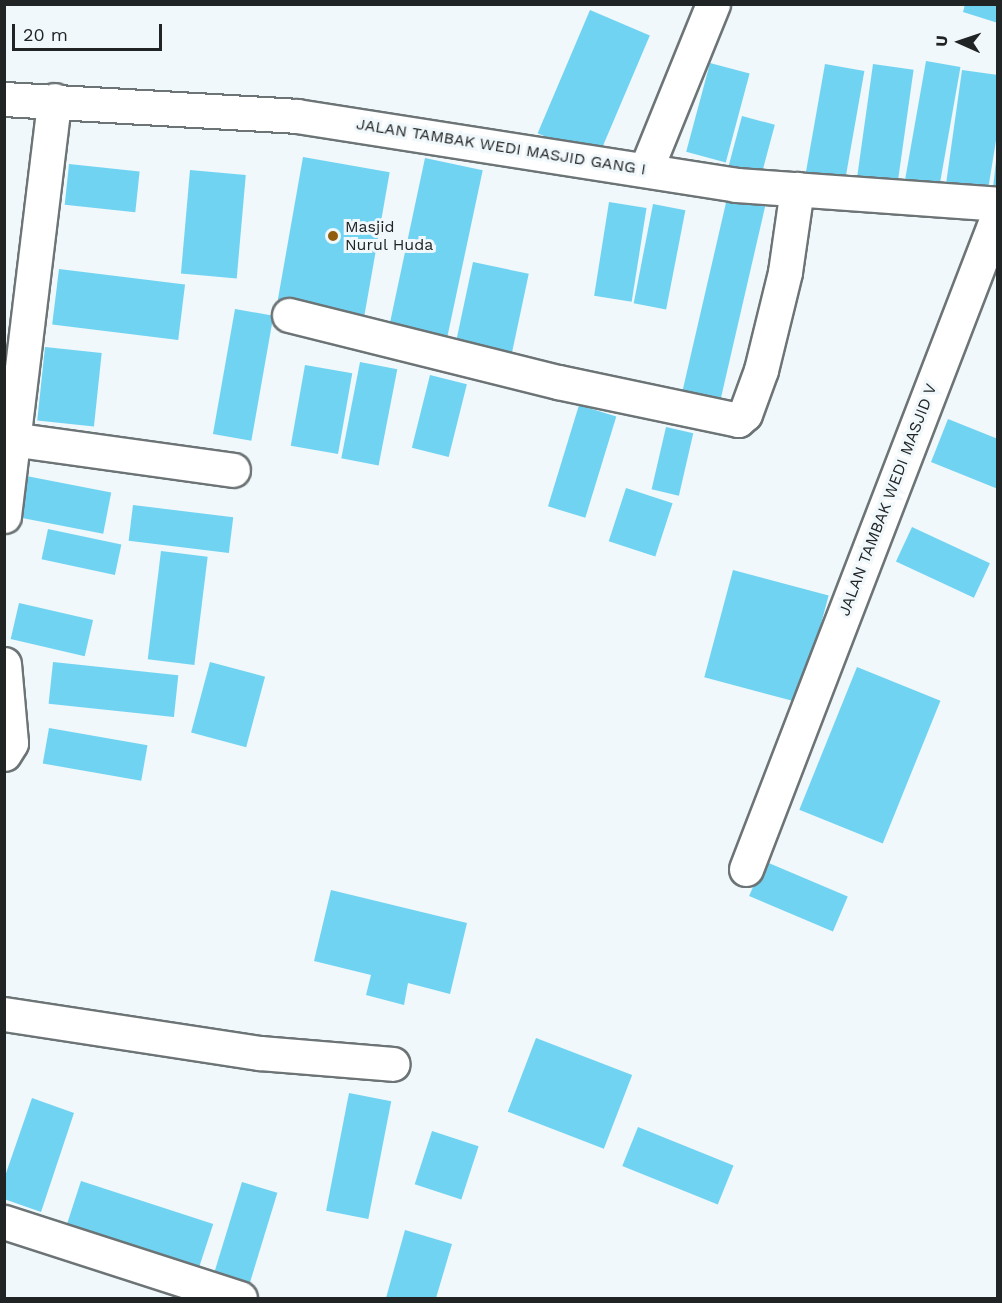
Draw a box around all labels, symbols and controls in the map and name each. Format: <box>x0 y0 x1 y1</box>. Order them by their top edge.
scale bar <box>15 12 165 50</box>
north arrow <box>930 12 990 72</box>
text: 20 m <box>23 24 68 45</box>
text: U <box>932 35 951 47</box>
street label: JALAN TAMBAK WEDI MASJID GANG I <box>354 115 648 179</box>
place label: Masjid Nurul Huda <box>345 217 434 255</box>
marker: Masjid Nurul Huda <box>326 229 340 243</box>
street label: JALAN TAMBAK WEDI MASJID V <box>834 380 942 620</box>

